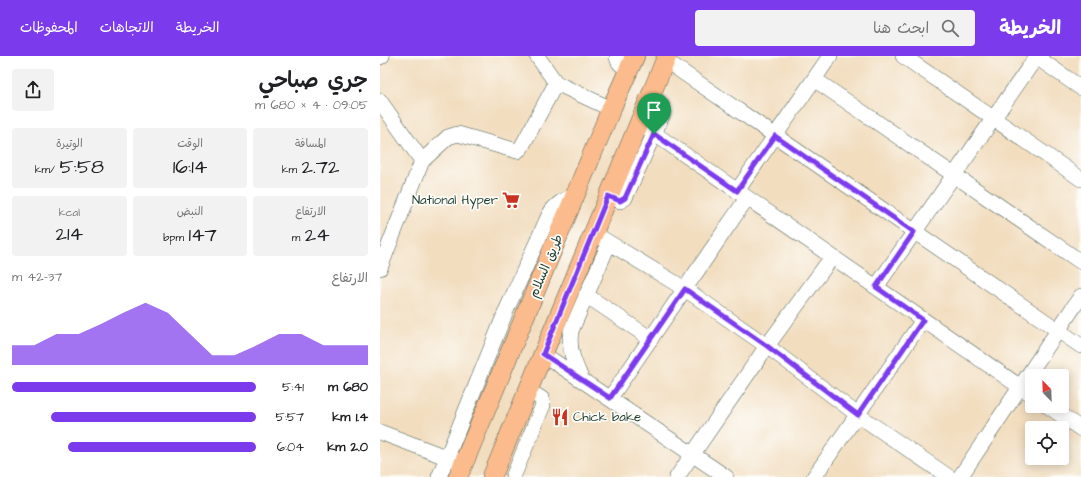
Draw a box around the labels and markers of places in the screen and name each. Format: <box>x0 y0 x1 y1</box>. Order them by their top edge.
pin <box>637 93 671 134</box>
supermarket icon: National Hyper <box>501 190 521 210</box>
place label: National Hyper <box>412 191 498 210</box>
restaurant icon: Chick bake <box>550 407 570 427</box>
place label: Chick bake <box>573 408 641 426</box>

